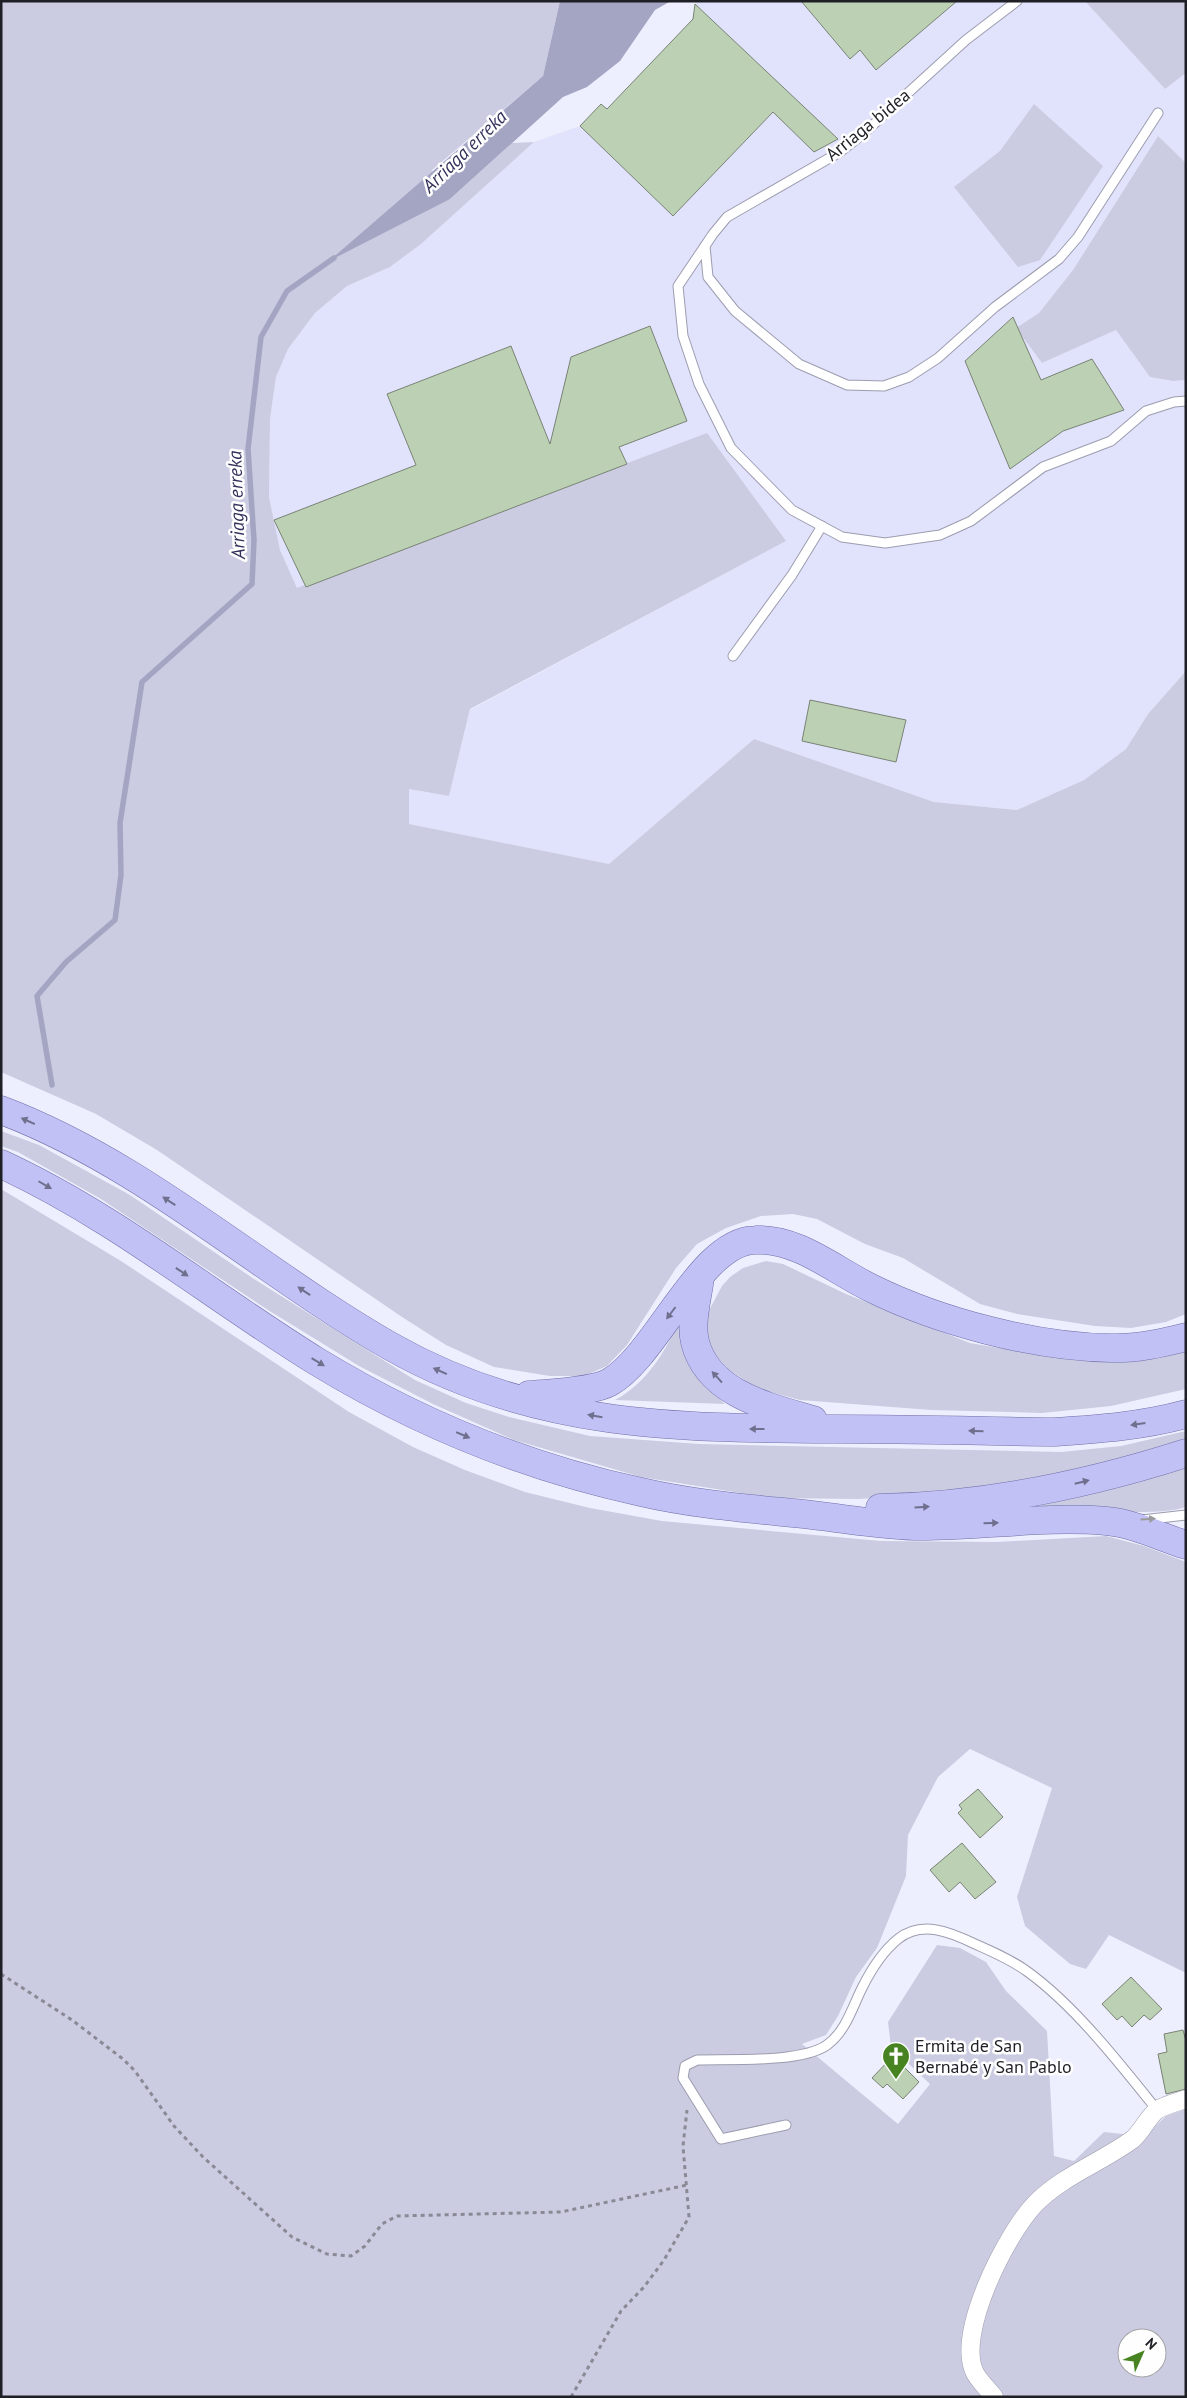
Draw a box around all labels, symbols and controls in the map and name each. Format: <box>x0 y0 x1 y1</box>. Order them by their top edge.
street label: Arriaga bidea <box>821 84 915 166</box>
water label: Arriaga erreka <box>416 104 512 198</box>
water label: Arriaga erreka <box>222 450 250 561</box>
one-way arrow <box>21 1117 35 1125</box>
one-way arrow <box>38 1181 52 1190</box>
one-way arrow <box>162 1196 176 1206</box>
one-way arrow <box>176 1267 189 1277</box>
one-way arrow <box>298 1286 311 1296</box>
one-way arrow <box>666 1306 677 1319</box>
one-way arrow <box>311 1357 324 1366</box>
one-way arrow <box>433 1366 447 1374</box>
one-way arrow <box>711 1371 723 1383</box>
one-way arrow <box>587 1412 603 1420</box>
one-way arrow <box>1130 1420 1146 1428</box>
one-way arrow <box>749 1425 765 1433</box>
one-way arrow <box>968 1427 984 1435</box>
one-way arrow <box>455 1432 470 1440</box>
one-way arrow <box>1075 1478 1090 1486</box>
one-way arrow <box>914 1502 930 1510</box>
one-way arrow <box>1140 1515 1156 1523</box>
one-way arrow <box>983 1519 999 1527</box>
place label: Ermita de San Bernabé y San Pablo <box>915 2034 1072 2078</box>
church icon: Ermita de San Bernabé y San Pablo <box>881 2041 911 2080</box>
north arrow <box>1117 2328 1167 2378</box>
text: N <box>1142 2334 1161 2353</box>

